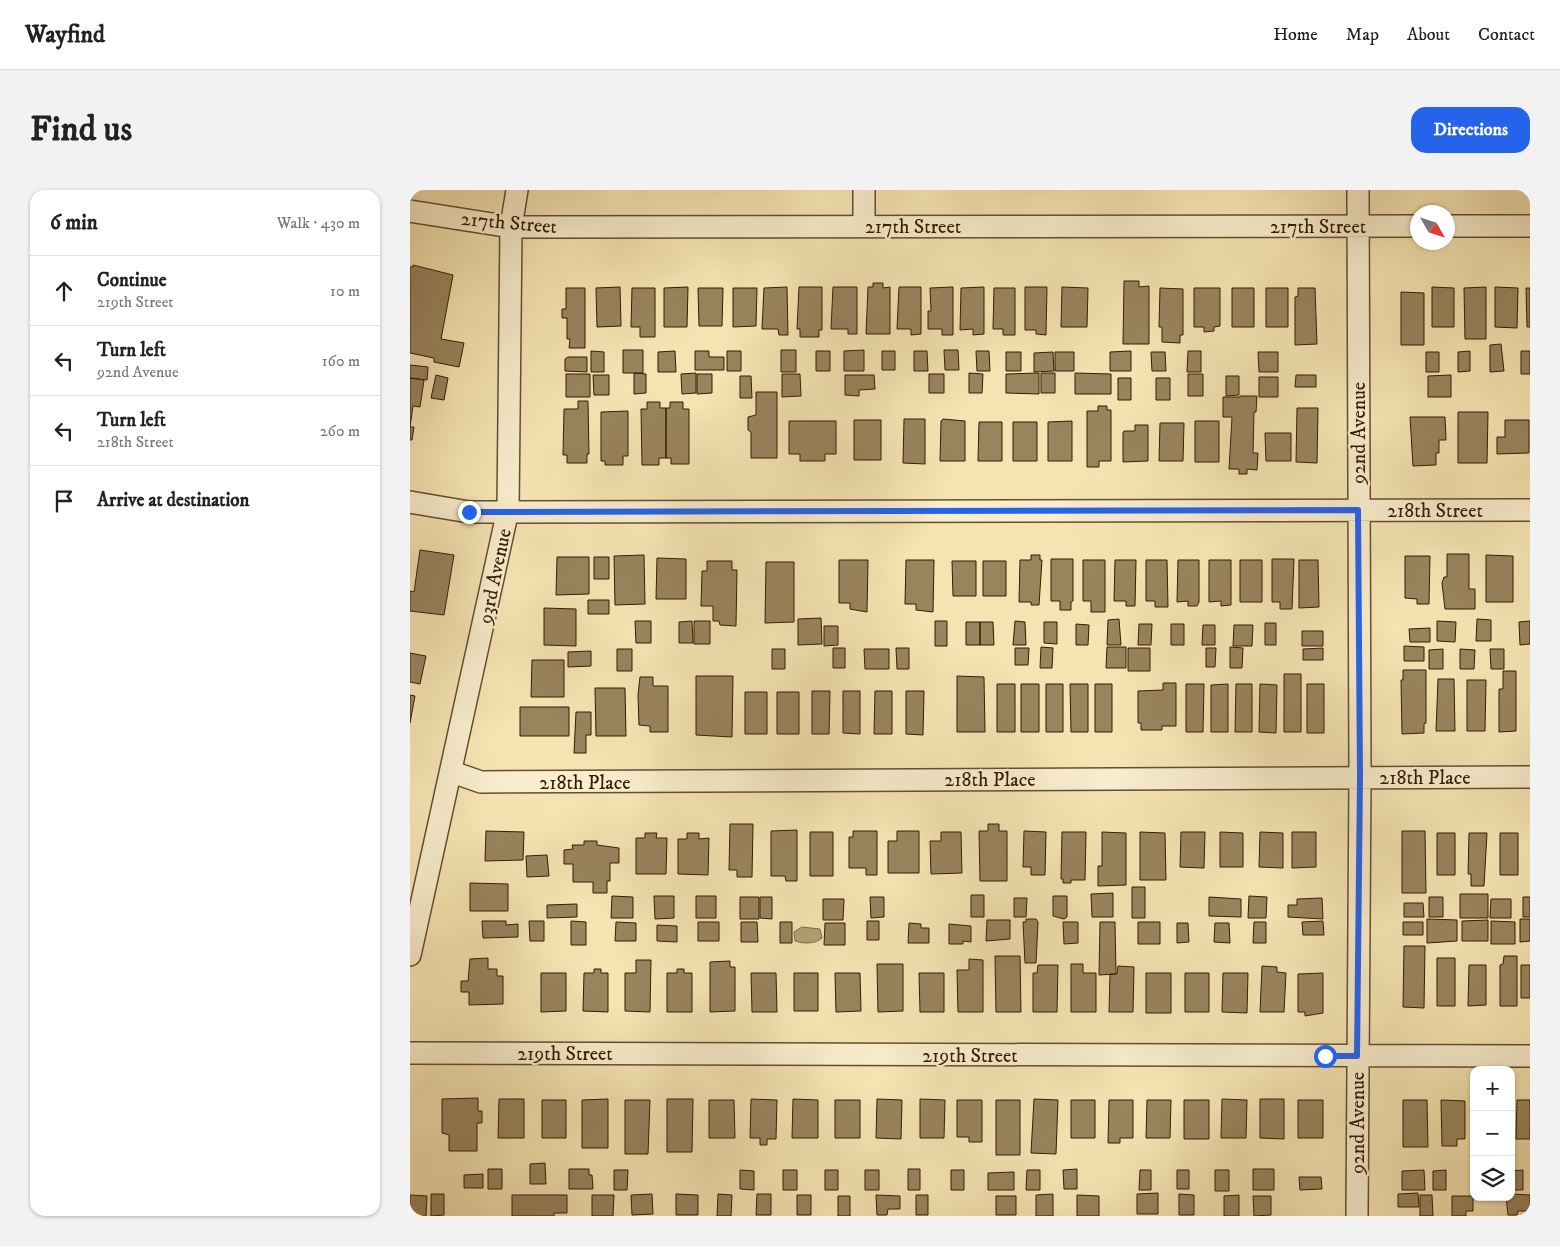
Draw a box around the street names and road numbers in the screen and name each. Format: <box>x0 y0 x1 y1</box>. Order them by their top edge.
street label: 217th Street <box>460 207 558 240</box>
street label: 217th Street <box>865 215 961 240</box>
street label: 217th Street <box>1270 215 1366 240</box>
street label: 92nd Avenue <box>1347 382 1372 485</box>
street label: 218th Street <box>1387 499 1483 524</box>
street label: 93rd Avenue <box>473 526 518 627</box>
street label: 218th Place <box>1379 766 1471 791</box>
street label: 218th Place <box>944 768 1036 793</box>
street label: 218th Place <box>539 771 631 796</box>
street label: 219th Street <box>517 1042 613 1067</box>
street label: 219th Street <box>922 1044 1018 1069</box>
street label: 92nd Avenue <box>1346 1072 1371 1175</box>

